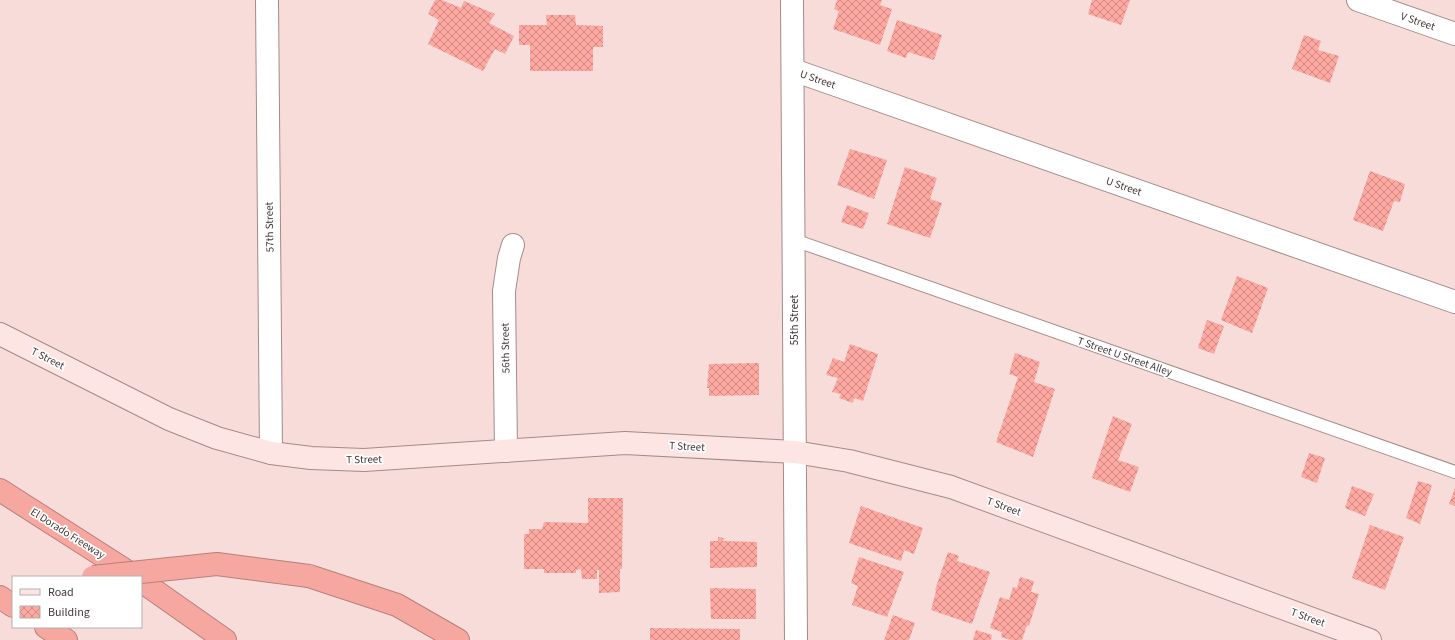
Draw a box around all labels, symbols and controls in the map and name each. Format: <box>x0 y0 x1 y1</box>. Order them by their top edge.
street label: V Street <box>1399 9 1437 34</box>
street label: U Street <box>798 66 838 93</box>
street label: U Street <box>1104 173 1144 200</box>
street label: 57th Street <box>262 201 277 252</box>
street label: 55th Street <box>787 295 802 345</box>
street label: 56th Street <box>498 322 513 373</box>
street label: T Street U Street Alley <box>1076 333 1174 380</box>
street label: T Street <box>28 344 67 373</box>
street label: T Street <box>669 438 705 455</box>
street label: T Street <box>346 452 382 467</box>
street label: T Street <box>985 493 1023 520</box>
street label: El Dorado Freeway <box>28 504 108 562</box>
legend <box>12 576 142 628</box>
text: Road <box>48 584 74 601</box>
text: Building <box>48 604 90 621</box>
street label: T Street <box>1289 604 1327 631</box>

